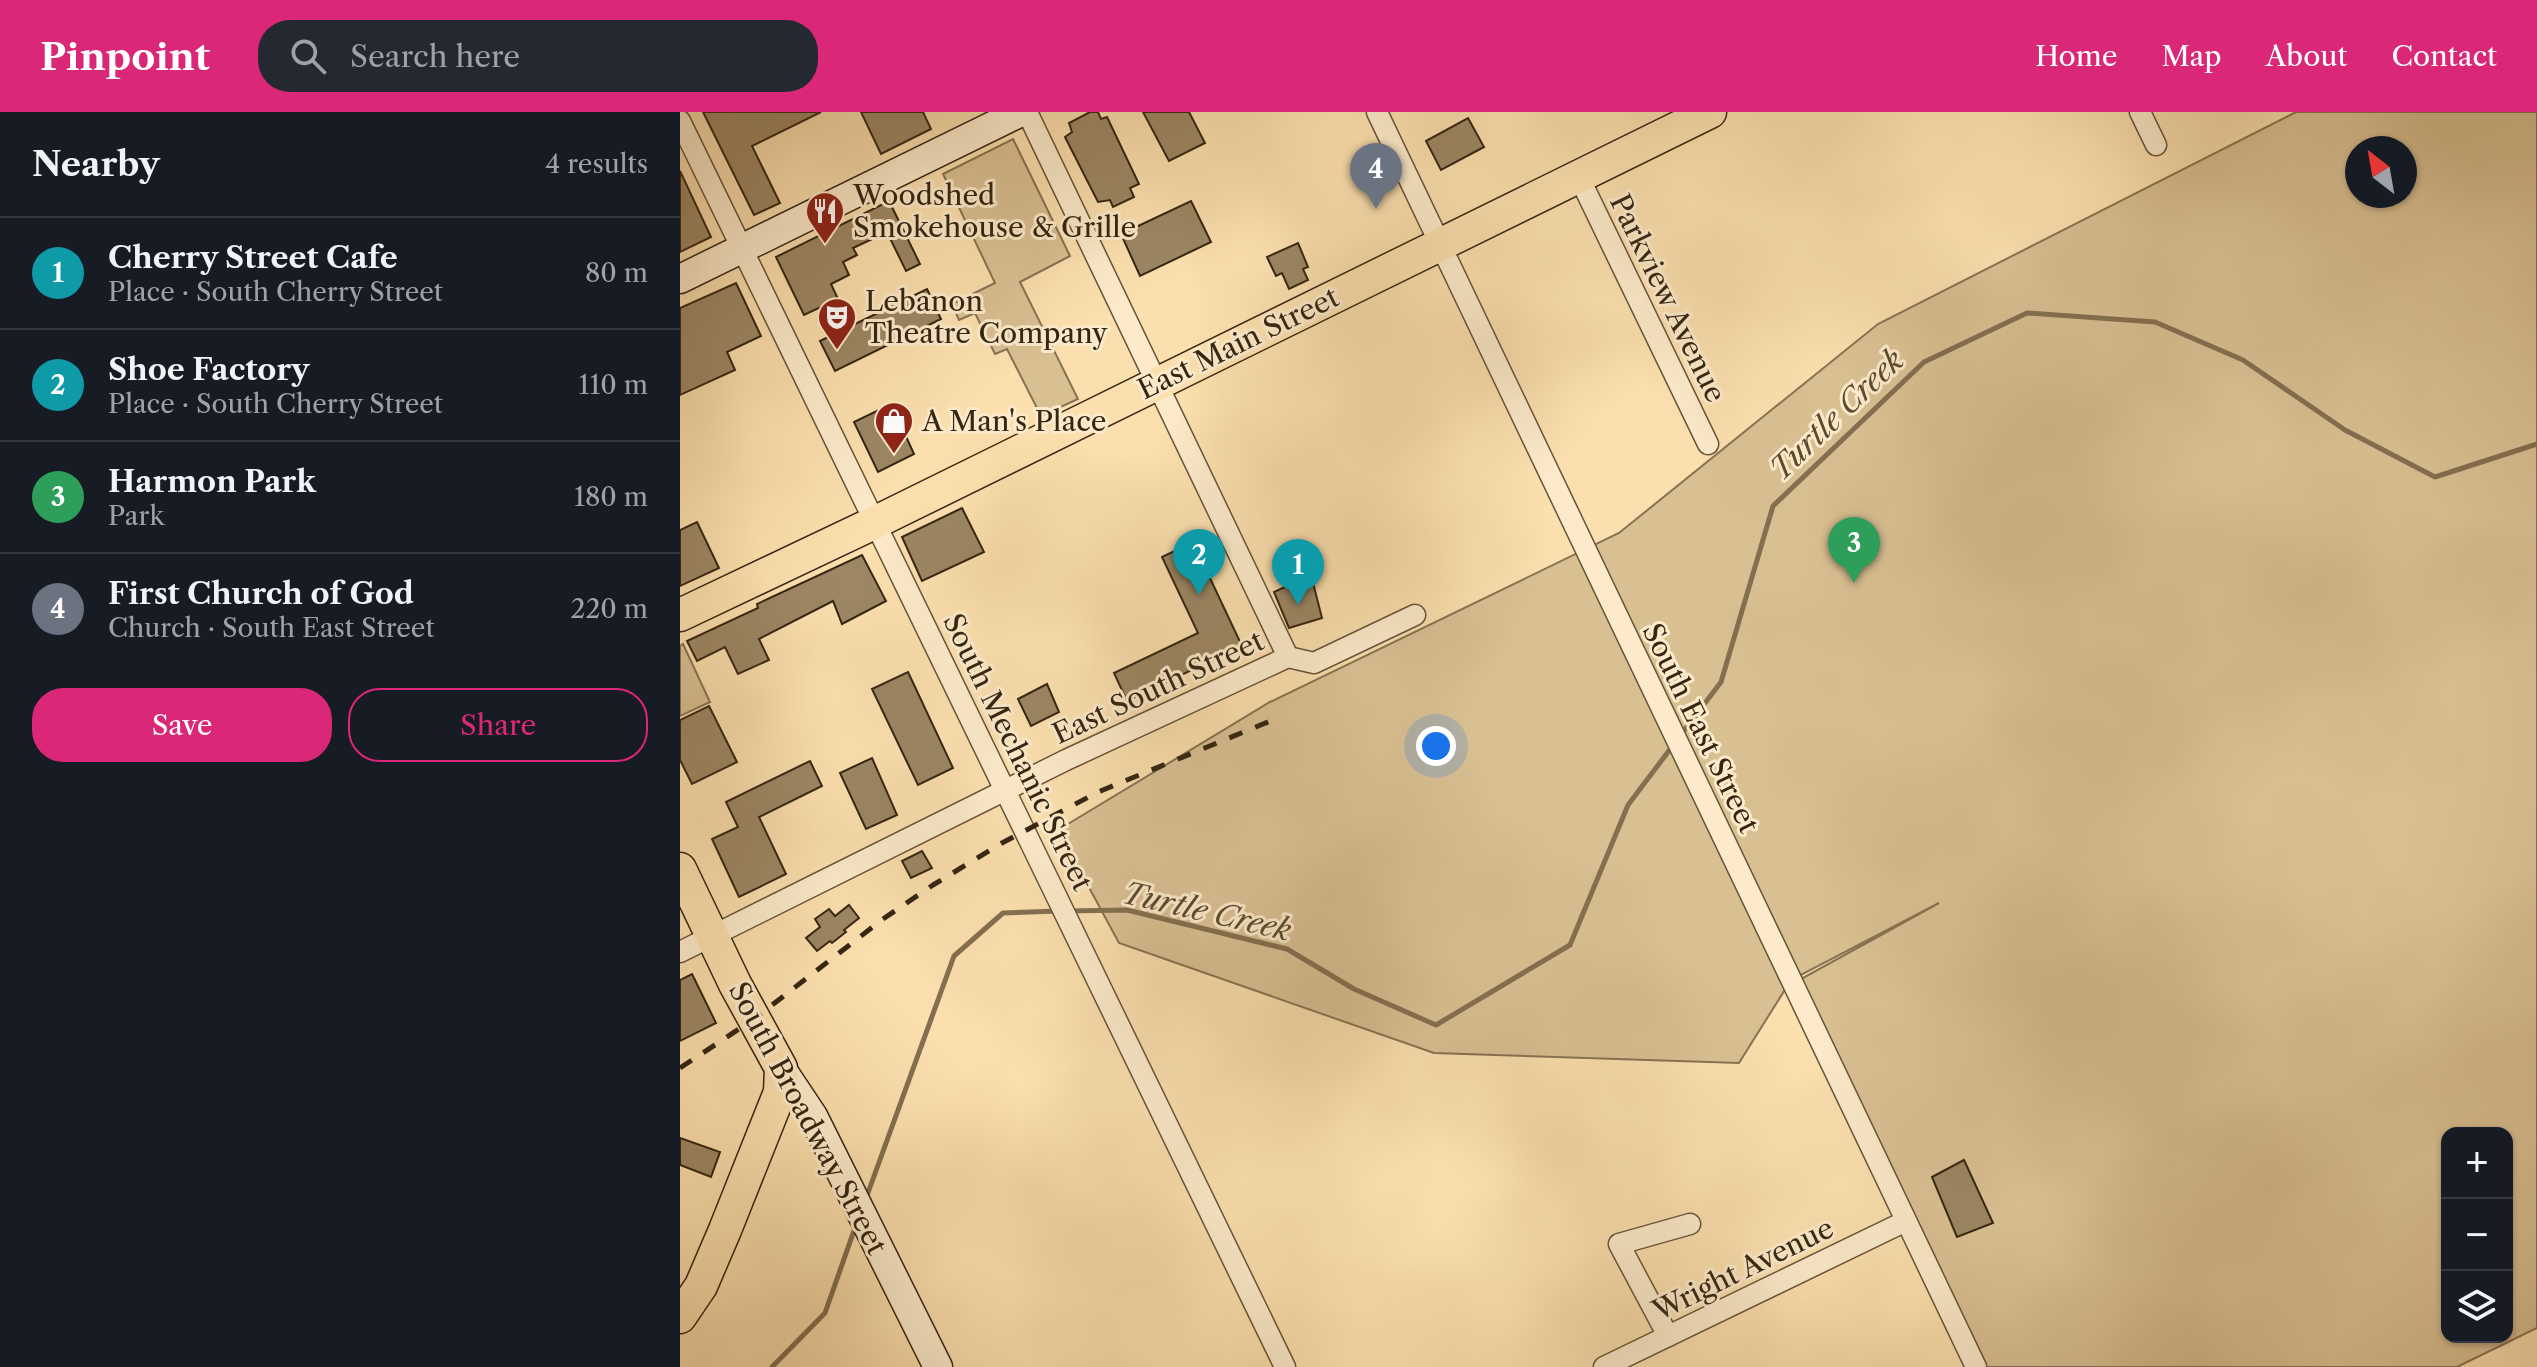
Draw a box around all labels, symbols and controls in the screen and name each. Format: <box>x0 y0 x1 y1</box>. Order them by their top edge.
search box <box>258 20 818 92</box>
text: Pinpoint <box>40 33 210 80</box>
icon: search <box>286 34 330 78</box>
text: Search here <box>350 38 520 75</box>
text: Home <box>2035 39 2117 73</box>
text: Map <box>2161 39 2221 73</box>
text: About <box>2265 39 2347 73</box>
text: Contact <box>2391 39 2497 73</box>
north arrow <box>2345 136 2417 208</box>
text: Nearby <box>32 143 160 185</box>
pin: 4 <box>1350 143 1402 209</box>
text: 4 results <box>545 148 648 180</box>
place label: Woodshed Smokehouse & Grille <box>852 178 1136 244</box>
street label: Parkview Avenue <box>1603 188 1733 408</box>
restaurant icon: Woodshed Smokehouse & Grille <box>804 190 846 245</box>
text: Cherry Street Cafe <box>108 239 398 276</box>
text: 1 <box>52 257 64 289</box>
text: 80 m <box>585 257 648 289</box>
text: Place · South Cherry Street <box>108 276 443 308</box>
street label: East Main Street <box>1132 280 1344 406</box>
place label: Lebanon Theatre Company <box>865 284 1108 350</box>
theatre icon: Lebanon Theatre Company <box>816 296 858 351</box>
water label: Turtle Creek <box>1762 341 1911 487</box>
text: Shoe Factory <box>108 351 309 388</box>
text: 2 <box>50 369 66 401</box>
text: 110 m <box>579 369 648 401</box>
text: Place · South Cherry Street <box>108 388 443 420</box>
shop icon: A Man's Place <box>873 400 915 455</box>
place label: A Man's Place <box>921 404 1107 438</box>
text: Harmon Park <box>108 463 316 500</box>
text: 3 <box>51 481 65 513</box>
text: 180 m <box>574 481 648 513</box>
text: Park <box>108 500 165 532</box>
pin: 3 <box>1828 517 1880 583</box>
pin: 2 <box>1173 529 1225 595</box>
pin: 1 <box>1272 539 1324 605</box>
text: First Church of God <box>108 575 414 612</box>
text: 4 <box>50 593 66 625</box>
text: 220 m <box>570 593 648 625</box>
street label: South Mechanic Street <box>936 608 1100 896</box>
text: Church · South East Street <box>108 612 435 644</box>
street label: South East Street <box>1636 618 1766 838</box>
street label: East South Street <box>1047 623 1269 751</box>
button: Save <box>32 688 332 762</box>
button: Share <box>348 688 648 762</box>
your location <box>1416 726 1456 766</box>
water label: Turtle Creek <box>1119 874 1295 949</box>
street label: South Broadway Street <box>722 976 894 1260</box>
map controls <box>2441 1127 2513 1343</box>
button: + <box>2441 1127 2513 1199</box>
button: − <box>2441 1199 2513 1271</box>
street label: Wright Avenue <box>1646 1211 1839 1328</box>
button: layers <box>2441 1271 2513 1343</box>

